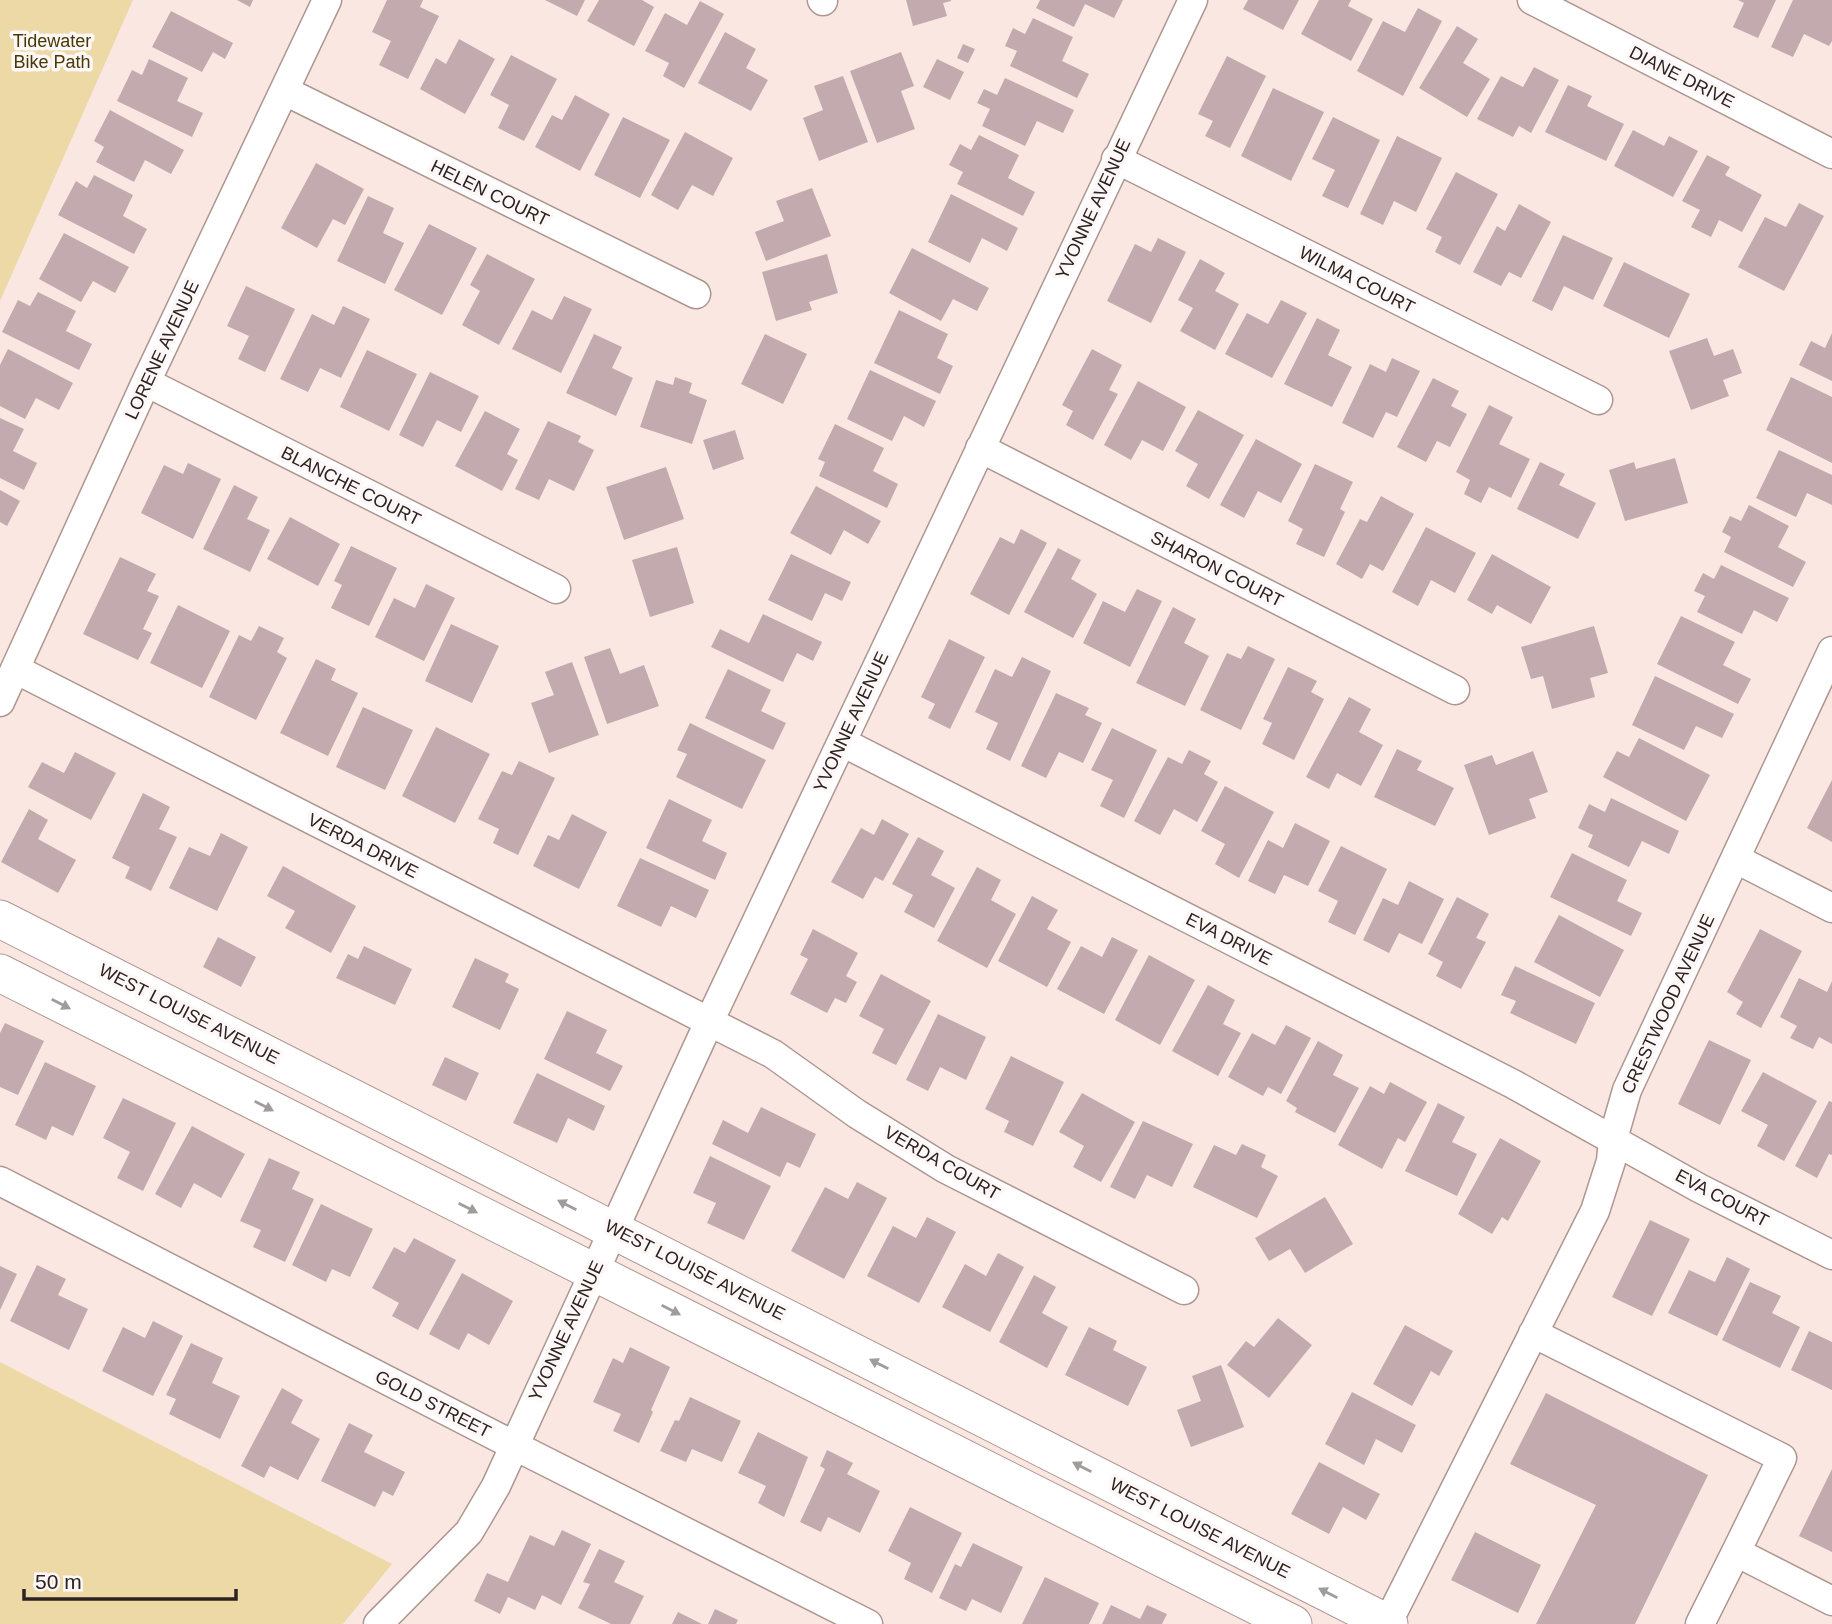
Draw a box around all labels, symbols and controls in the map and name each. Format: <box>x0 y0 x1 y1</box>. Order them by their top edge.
park label: Tidewater Bike Path <box>13 31 91 72</box>
street label: DIANE DRIVE <box>1626 42 1738 112</box>
street label: YVONNE AVENUE <box>1052 136 1134 282</box>
street label: HELEN COURT <box>428 156 552 230</box>
street label: WILMA COURT <box>1296 242 1418 318</box>
street label: LORENE AVENUE <box>121 277 203 423</box>
street label: BLANCHE COURT <box>278 442 424 530</box>
street label: SHARON COURT <box>1148 527 1286 611</box>
street label: YVONNE AVENUE <box>810 649 892 795</box>
street label: VERDA DRIVE <box>305 810 421 882</box>
street label: EVA DRIVE <box>1183 909 1275 969</box>
street label: CRESTWOOD AVENUE <box>1618 911 1718 1097</box>
street label: WEST LOUISE AVENUE <box>96 960 282 1068</box>
one-way arrow <box>51 998 71 1009</box>
one-way arrow <box>255 1099 275 1111</box>
street label: VERDA COURT <box>881 1122 1003 1204</box>
street label: EVA COURT <box>1672 1165 1772 1231</box>
one-way arrow <box>557 1200 577 1211</box>
one-way arrow <box>458 1202 478 1213</box>
street label: WEST LOUISE AVENUE <box>602 1216 788 1324</box>
street label: YVONNE AVENUE <box>525 1258 607 1404</box>
one-way arrow <box>661 1304 681 1315</box>
one-way arrow <box>869 1359 889 1370</box>
street label: GOLD STREET <box>372 1366 494 1442</box>
one-way arrow <box>1072 1462 1092 1473</box>
street label: WEST LOUISE AVENUE <box>1107 1474 1293 1582</box>
scale bar <box>24 1558 236 1602</box>
text: 50 m <box>35 1570 82 1593</box>
one-way arrow <box>1318 1587 1338 1599</box>

